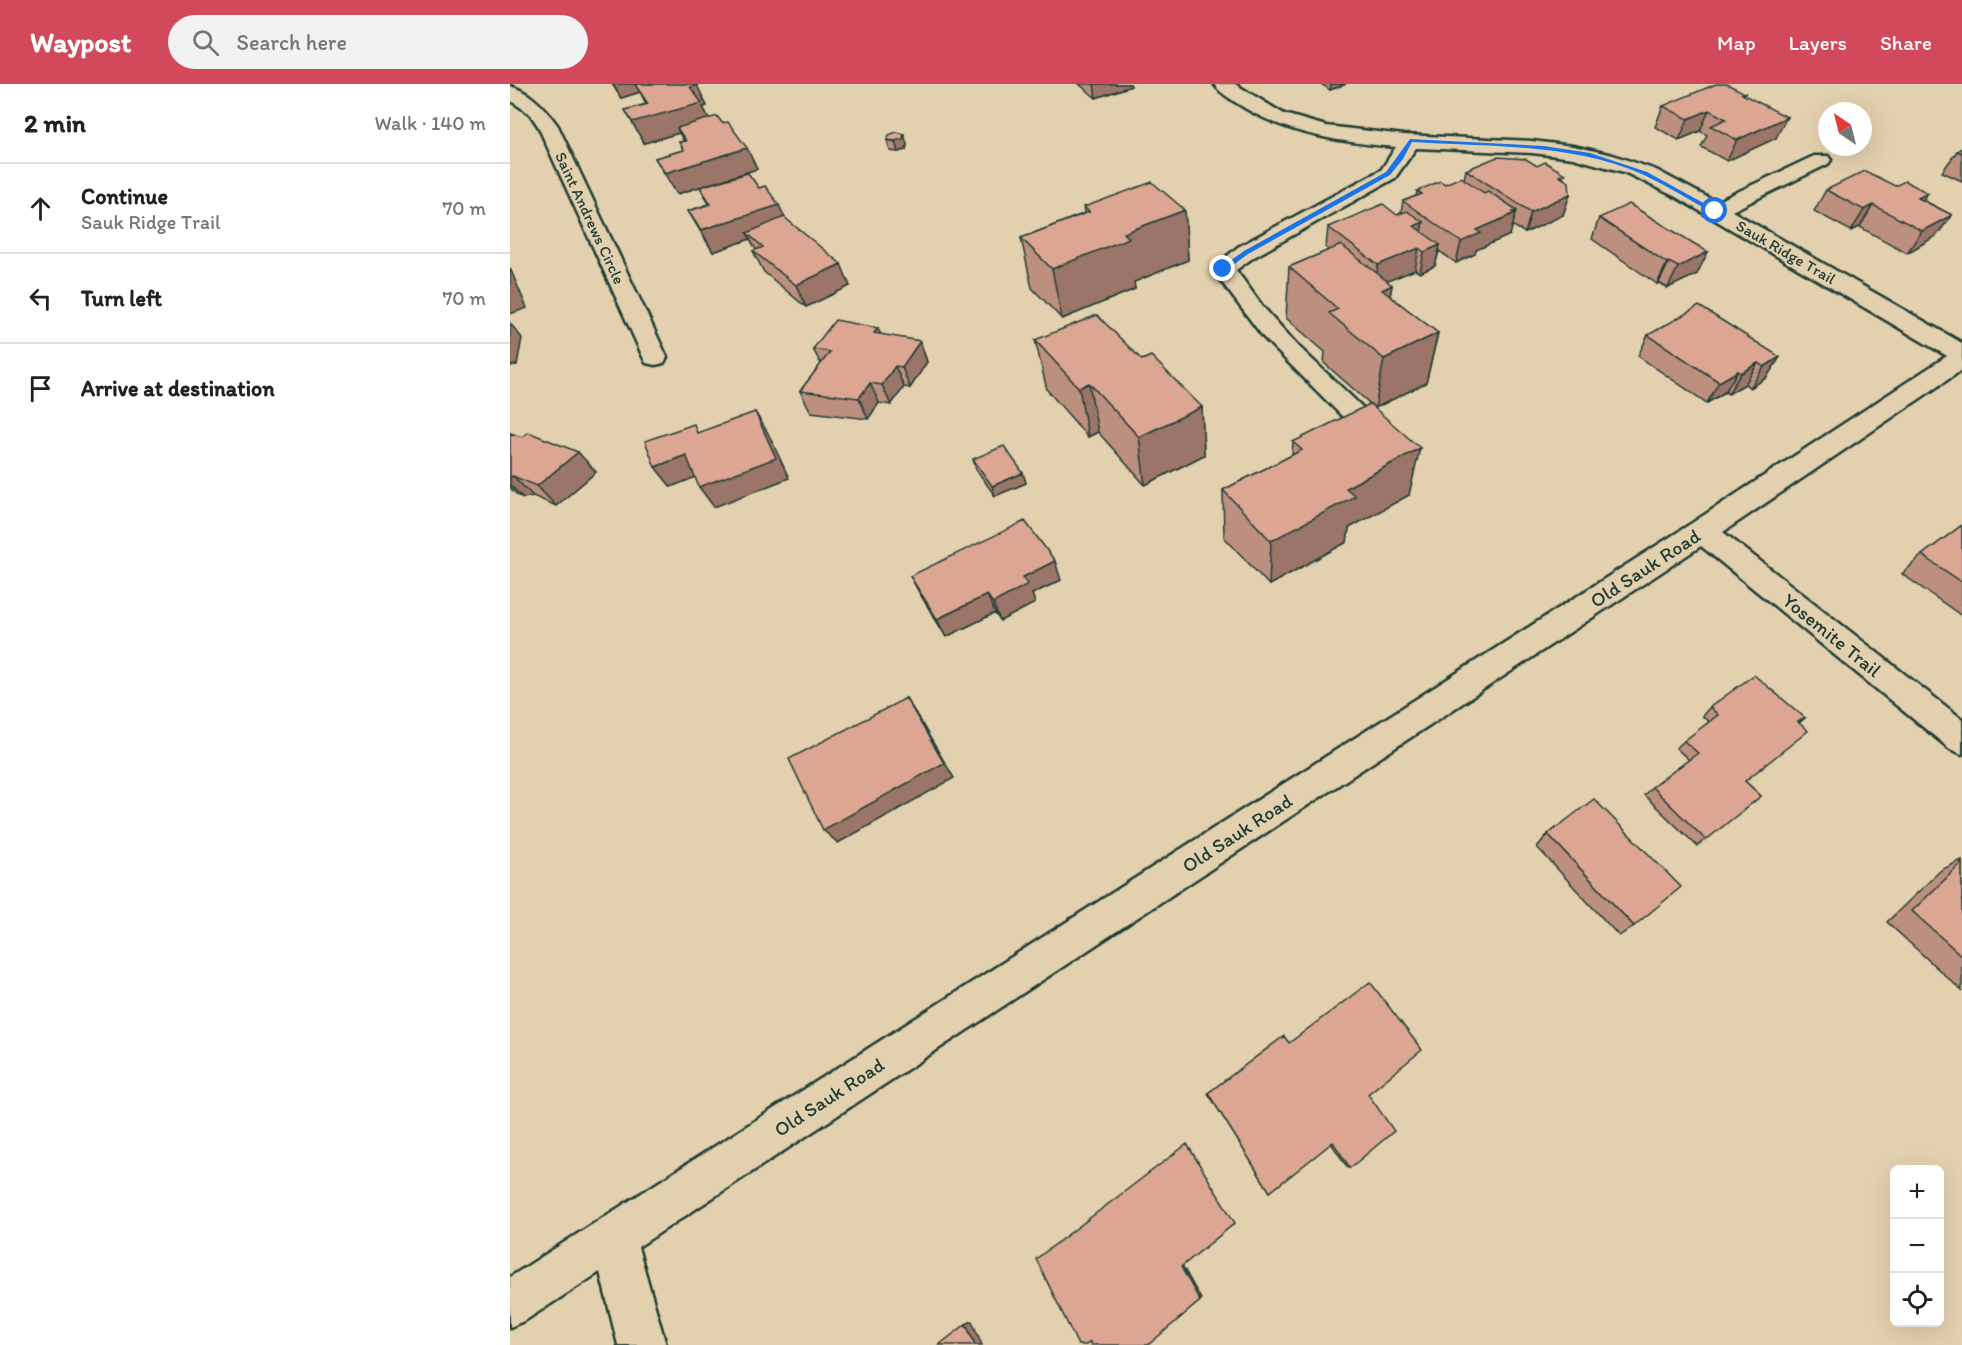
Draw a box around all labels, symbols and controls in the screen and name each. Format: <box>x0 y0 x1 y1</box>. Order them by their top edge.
search box <box>168 15 588 69</box>
text: Waypost <box>30 25 132 59</box>
icon: search <box>189 26 222 59</box>
text: Search here <box>237 29 347 56</box>
text: Map <box>1717 30 1756 55</box>
text: Layers <box>1789 30 1847 55</box>
text: Share <box>1880 30 1932 55</box>
north arrow <box>1818 102 1872 156</box>
text: 2 min <box>24 107 86 139</box>
text: Walk · 140 m <box>375 111 486 135</box>
street label: Saint Andrews Circle <box>551 149 629 287</box>
text: Continue <box>81 183 168 210</box>
icon: ahead <box>24 192 57 225</box>
text: 70 m <box>442 196 486 220</box>
route start <box>1701 197 1727 223</box>
text: Sauk Ridge Trail <box>81 210 221 234</box>
street label: Sauk Ridge Trail <box>1733 216 1840 288</box>
route end <box>1209 255 1235 281</box>
icon: left <box>24 282 57 315</box>
text: Turn left <box>81 285 162 312</box>
text: 70 m <box>442 286 486 310</box>
icon: arrive <box>24 372 57 405</box>
text: Arrive at destination <box>81 375 275 402</box>
street label: Old Sauk Road <box>1585 523 1705 613</box>
street label: Yosemite Trail <box>1778 588 1886 682</box>
street label: Old Sauk Road <box>1177 788 1297 878</box>
street label: Old Sauk Road <box>769 1052 889 1142</box>
map controls <box>1890 1165 1944 1327</box>
button: + <box>1890 1165 1944 1219</box>
button: − <box>1890 1219 1944 1273</box>
button: locate <box>1890 1273 1944 1327</box>

